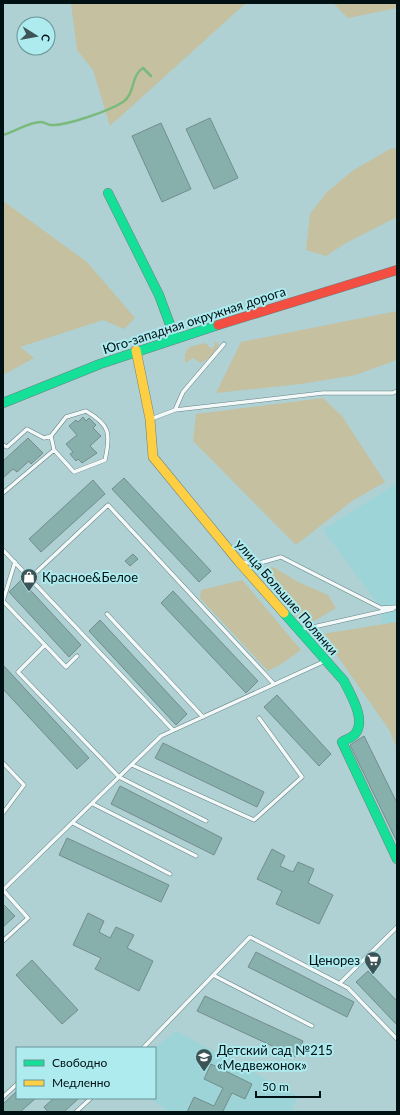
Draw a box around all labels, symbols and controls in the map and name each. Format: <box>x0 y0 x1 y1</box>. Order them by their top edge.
north arrow <box>16 16 56 56</box>
text: С <box>39 33 53 44</box>
street label: Юго-западная окружная дорога <box>100 283 288 357</box>
street label: улица Большие Полянки <box>232 536 342 658</box>
shop icon: Красное&Белое <box>19 567 39 592</box>
place label: Красное&Белое <box>42 569 138 585</box>
supermarket icon: Ценорез <box>363 950 383 975</box>
place label: Ценорез <box>309 952 360 968</box>
place label: Детский сад №215 «Медвежонок» <box>217 1042 333 1073</box>
legend <box>16 1047 156 1099</box>
school or university icon: Детский сад №215 «Медвежонок» <box>194 1047 214 1072</box>
text: Свободно <box>52 1055 108 1070</box>
scale bar <box>256 1073 320 1099</box>
text: Медленно <box>52 1075 111 1090</box>
text: 50 m <box>262 1079 289 1094</box>

